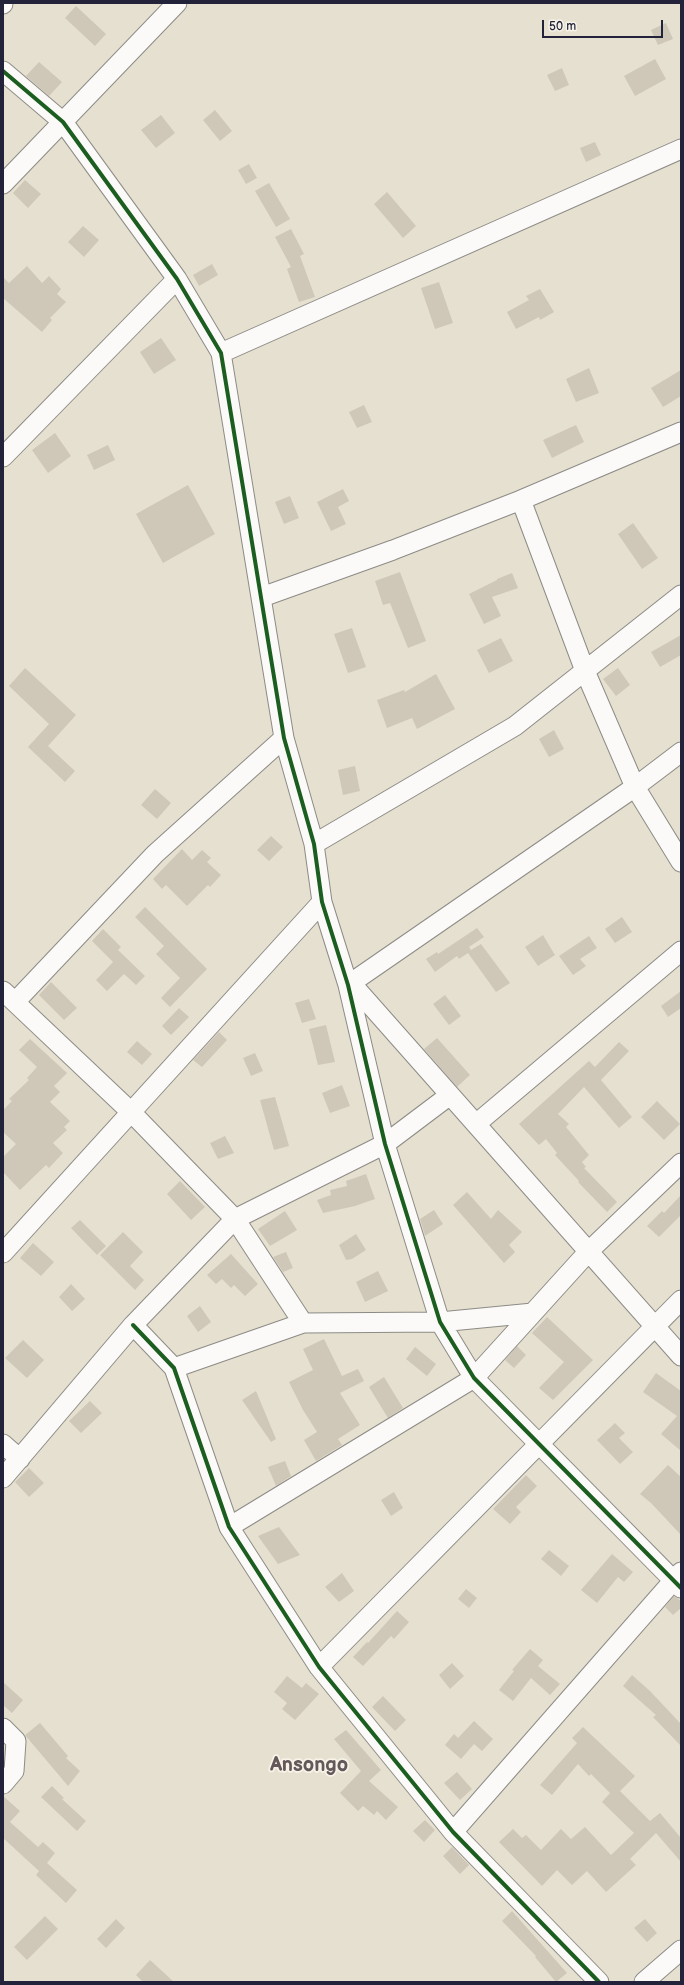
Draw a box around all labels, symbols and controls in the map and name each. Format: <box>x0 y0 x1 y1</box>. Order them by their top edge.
scale bar <box>544 12 665 38</box>
text: 50 m <box>549 19 576 34</box>
district label: Ansongo <box>270 1754 348 1778</box>

